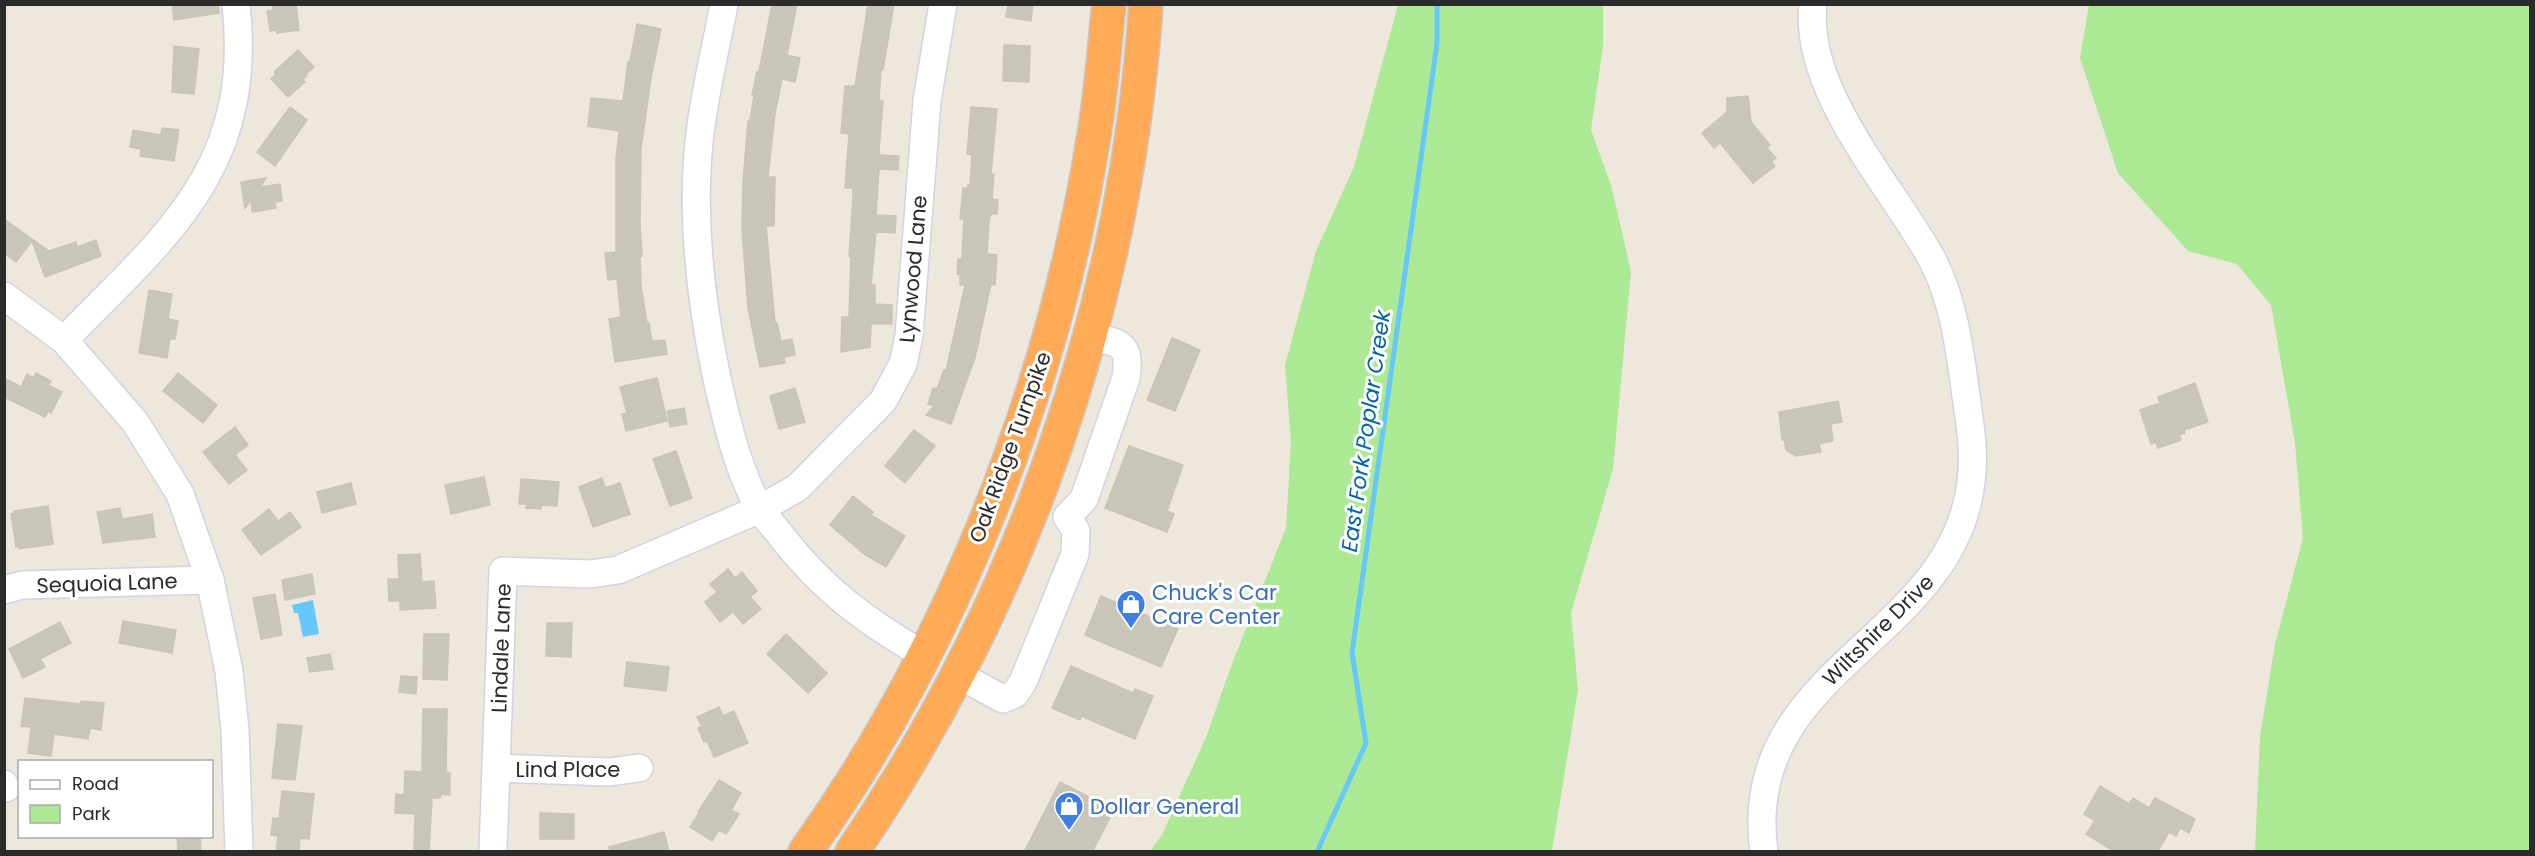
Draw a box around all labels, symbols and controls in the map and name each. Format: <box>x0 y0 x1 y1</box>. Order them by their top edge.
street label: Lynwood Lane <box>892 194 934 344</box>
water label: East Fork Poplar Creek <box>1334 306 1399 554</box>
street label: Oak Ridge Turnpike <box>962 347 1058 547</box>
street label: Sequoia Lane <box>36 566 178 600</box>
street label: Wiltshire Drive <box>1816 568 1940 692</box>
place label: Chuck's Car Care Center <box>1152 578 1280 631</box>
street label: Lindale Lane <box>484 583 518 713</box>
shop icon: Chuck's Car Care Center <box>1115 588 1147 630</box>
street label: Lind Place <box>516 755 620 784</box>
legend <box>18 760 213 838</box>
text: Road <box>72 771 119 796</box>
shop icon: Dollar General <box>1053 790 1085 832</box>
place label: Dollar General <box>1090 792 1239 821</box>
text: Park <box>72 801 111 826</box>

